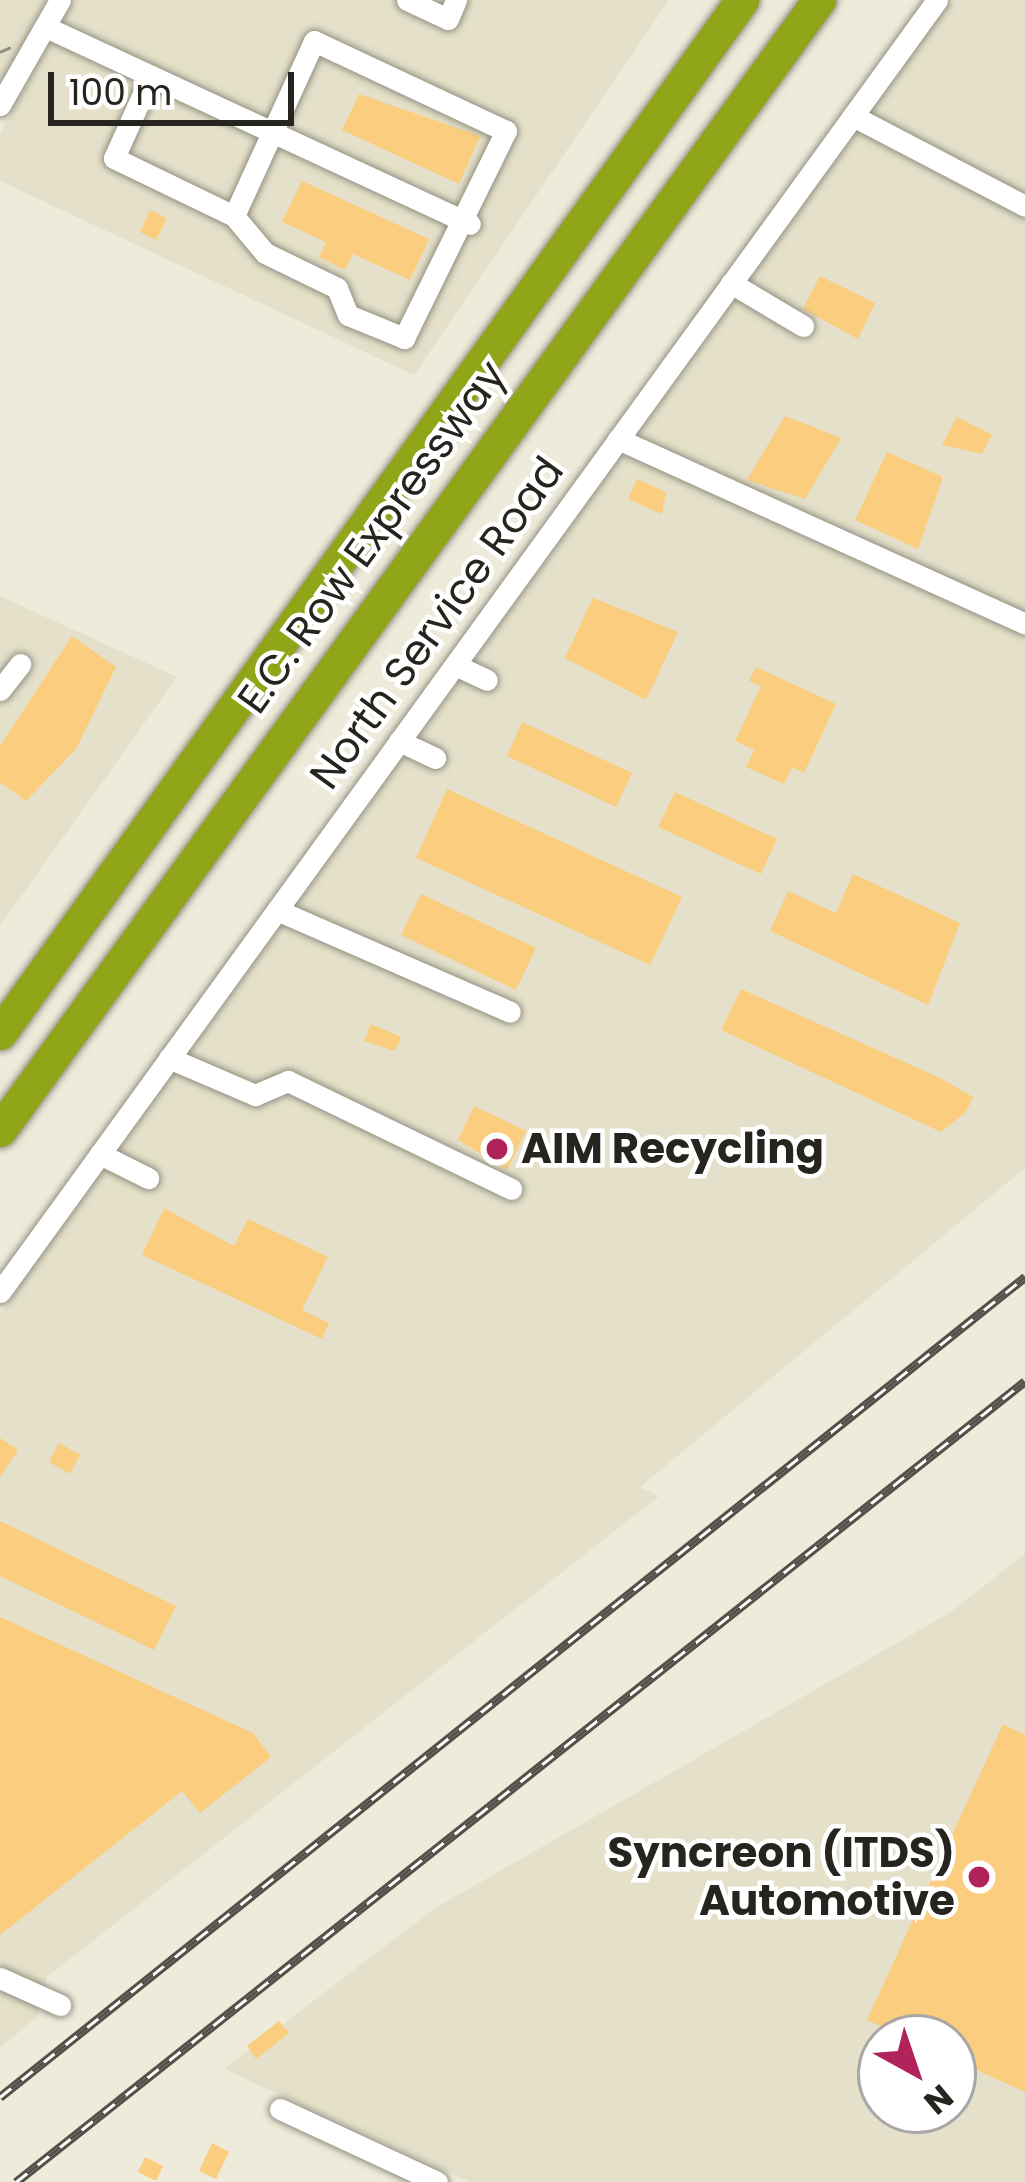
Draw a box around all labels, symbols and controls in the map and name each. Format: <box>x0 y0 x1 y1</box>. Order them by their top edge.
scale bar <box>54 48 300 122</box>
text: 100 m <box>69 67 172 118</box>
street label: E.C. Row Expressway <box>227 351 517 723</box>
street label: North Service Road <box>300 447 574 799</box>
place label: AIM Recycling <box>521 1124 824 1174</box>
marker: AIM Recycling <box>484 1136 510 1162</box>
place label: Syncreon (ITDS) Automotive <box>607 1828 955 1926</box>
marker: Syncreon (ITDS) Automotive <box>966 1864 992 1890</box>
north arrow <box>857 2014 977 2134</box>
text: N <box>914 2074 963 2126</box>

